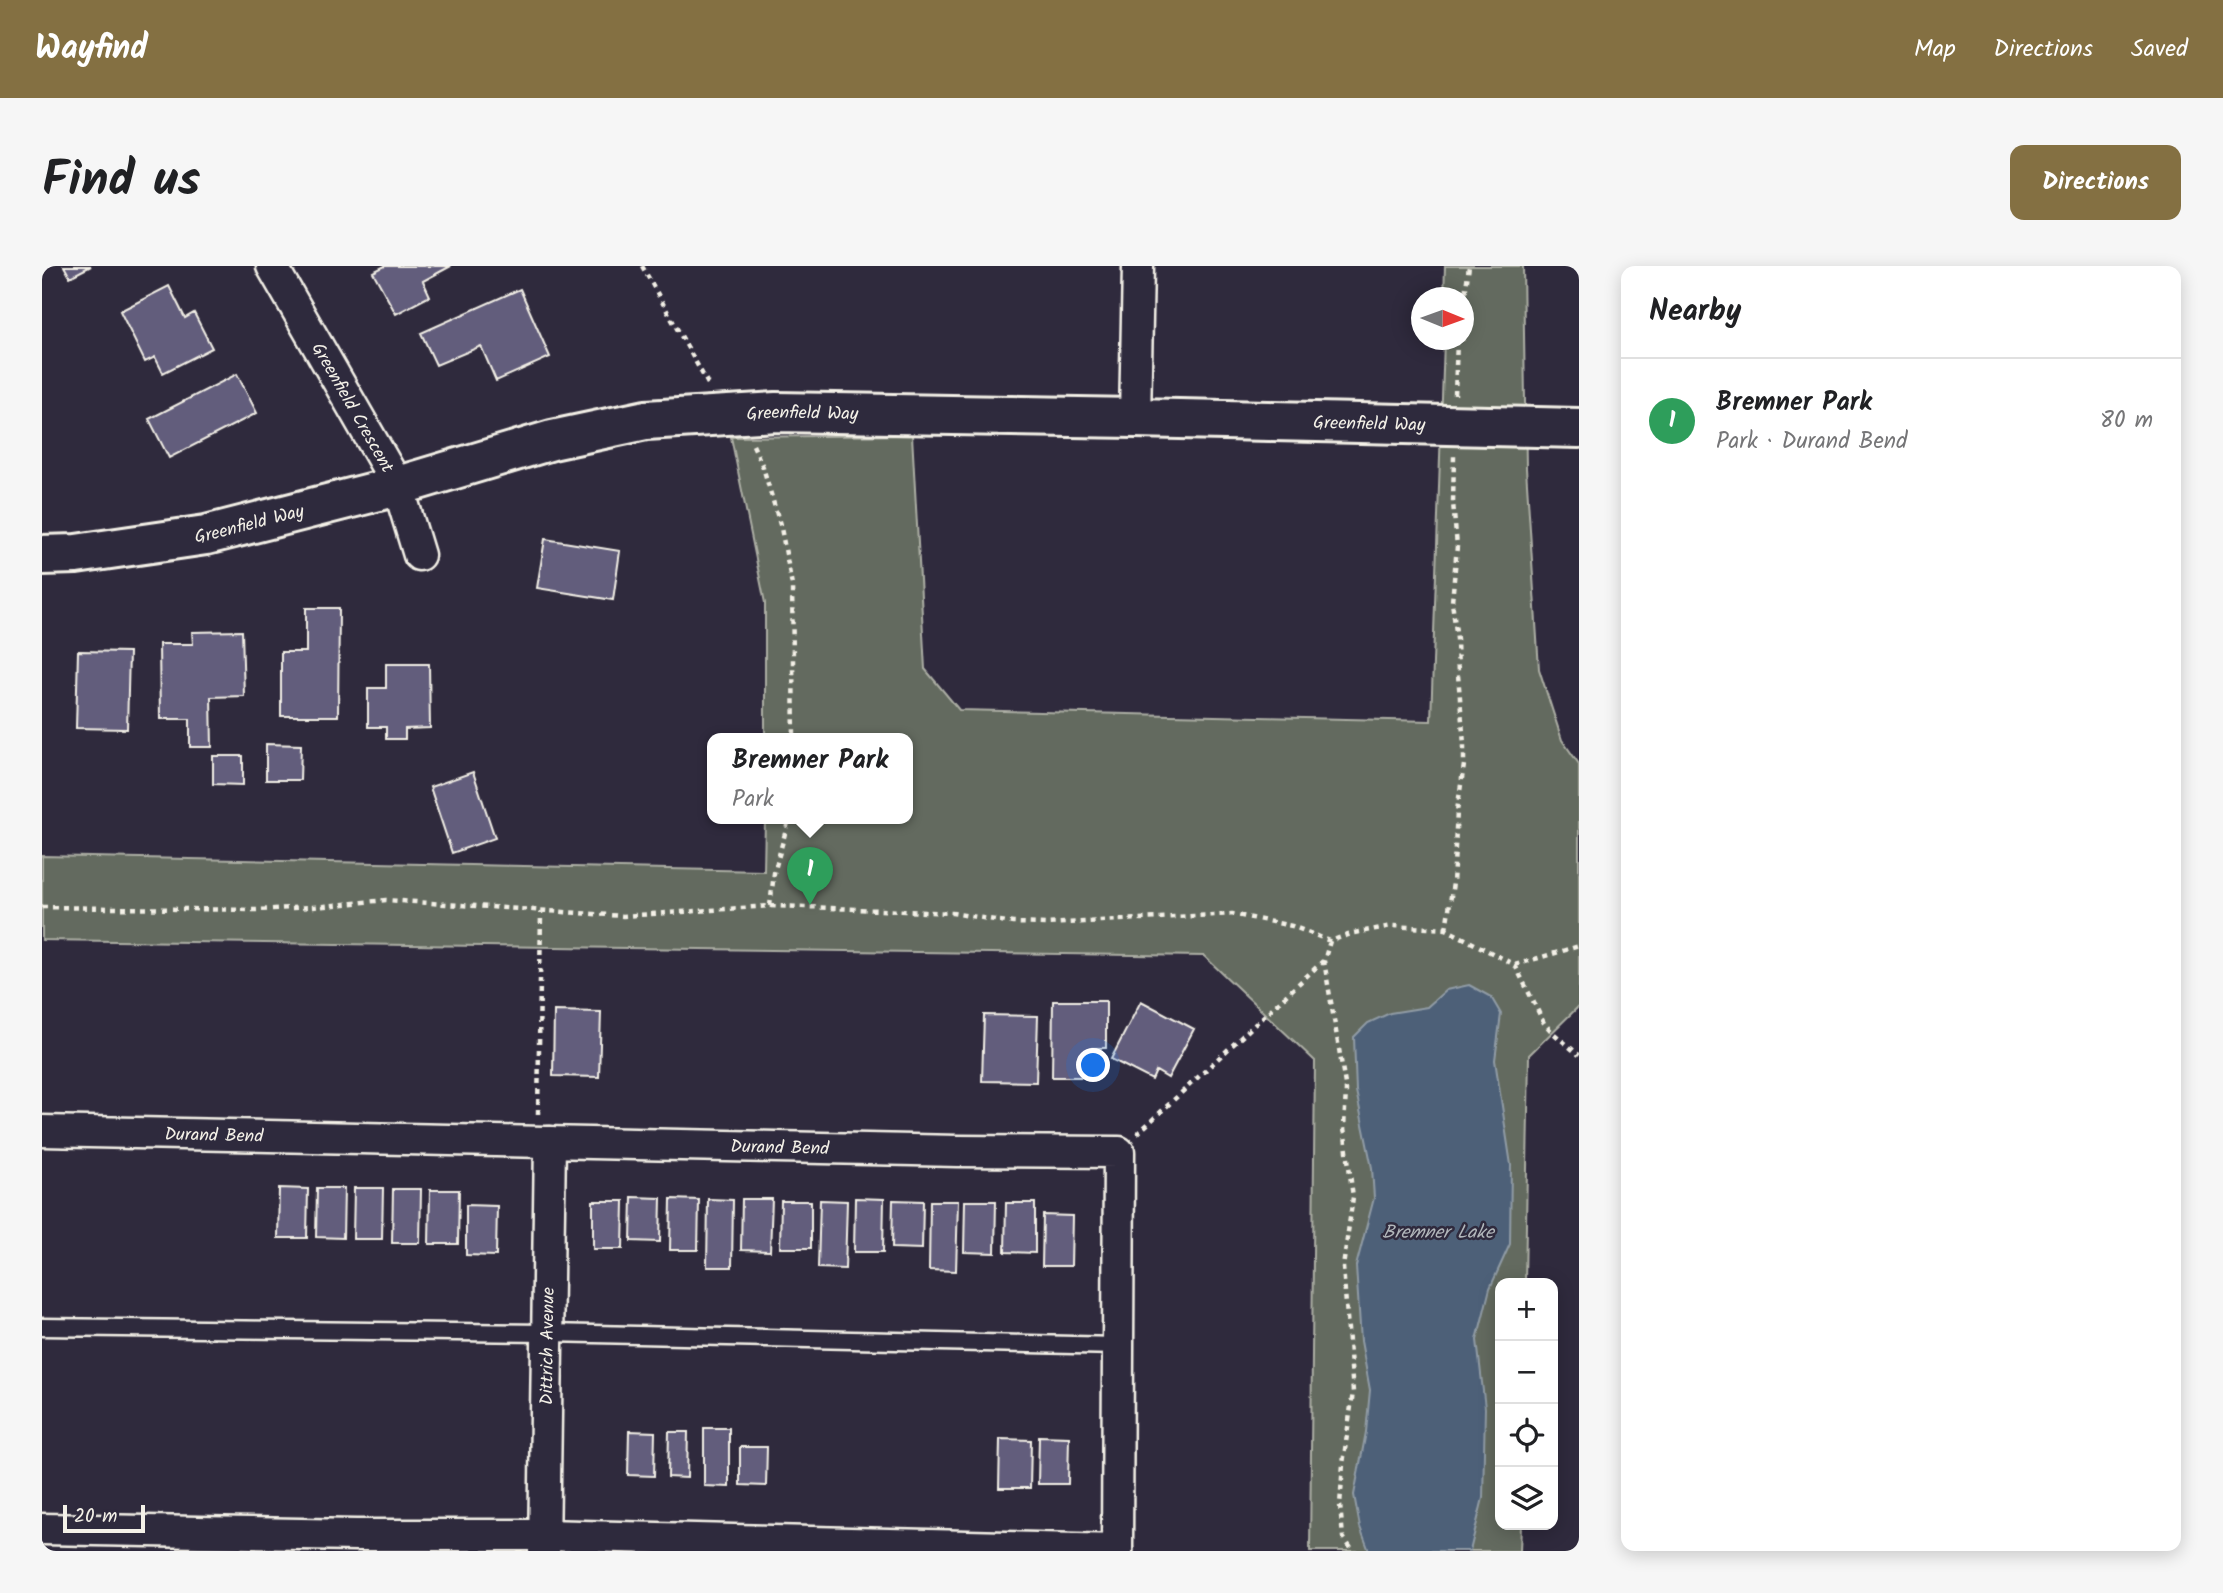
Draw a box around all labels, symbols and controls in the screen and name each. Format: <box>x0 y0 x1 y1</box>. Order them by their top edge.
text: Wayfind <box>35 23 148 76</box>
text: Map <box>1914 30 1956 69</box>
text: Directions <box>1994 30 2093 69</box>
text: Saved <box>2131 30 2188 69</box>
text: Find us <box>42 143 200 221</box>
button: Directions <box>2010 145 2181 220</box>
north arrow <box>1411 287 1474 350</box>
text: Nearby <box>1649 288 1741 336</box>
street label: Greenfield Crescent <box>303 338 401 480</box>
text: Bremner Park <box>1716 382 1872 424</box>
street label: Greenfield Way <box>746 399 859 430</box>
text: 1 <box>1669 403 1675 439</box>
text: 80 m <box>2100 403 2153 439</box>
street label: Greenfield Way <box>1313 409 1426 441</box>
text: Park · Durand Bend <box>1716 424 1908 460</box>
street label: Greenfield Way <box>193 497 308 552</box>
popup <box>707 733 913 824</box>
text: Bremner Park <box>732 740 888 782</box>
text: Park <box>732 782 774 818</box>
pin: 1 <box>787 847 833 905</box>
your location <box>1076 1048 1110 1082</box>
street label: Durand Bend <box>164 1121 265 1152</box>
street label: Durand Bend <box>730 1133 830 1164</box>
water label: Bremner Lake <box>1382 1218 1496 1248</box>
map controls <box>1495 1278 1558 1530</box>
button: + <box>1495 1278 1558 1341</box>
street label: Dittrich Avenue <box>533 1287 564 1405</box>
button: − <box>1495 1341 1558 1404</box>
button: locate <box>1495 1404 1558 1467</box>
button: layers <box>1495 1467 1558 1530</box>
scale bar <box>63 1502 145 1534</box>
text: 20 m <box>74 1502 117 1532</box>

